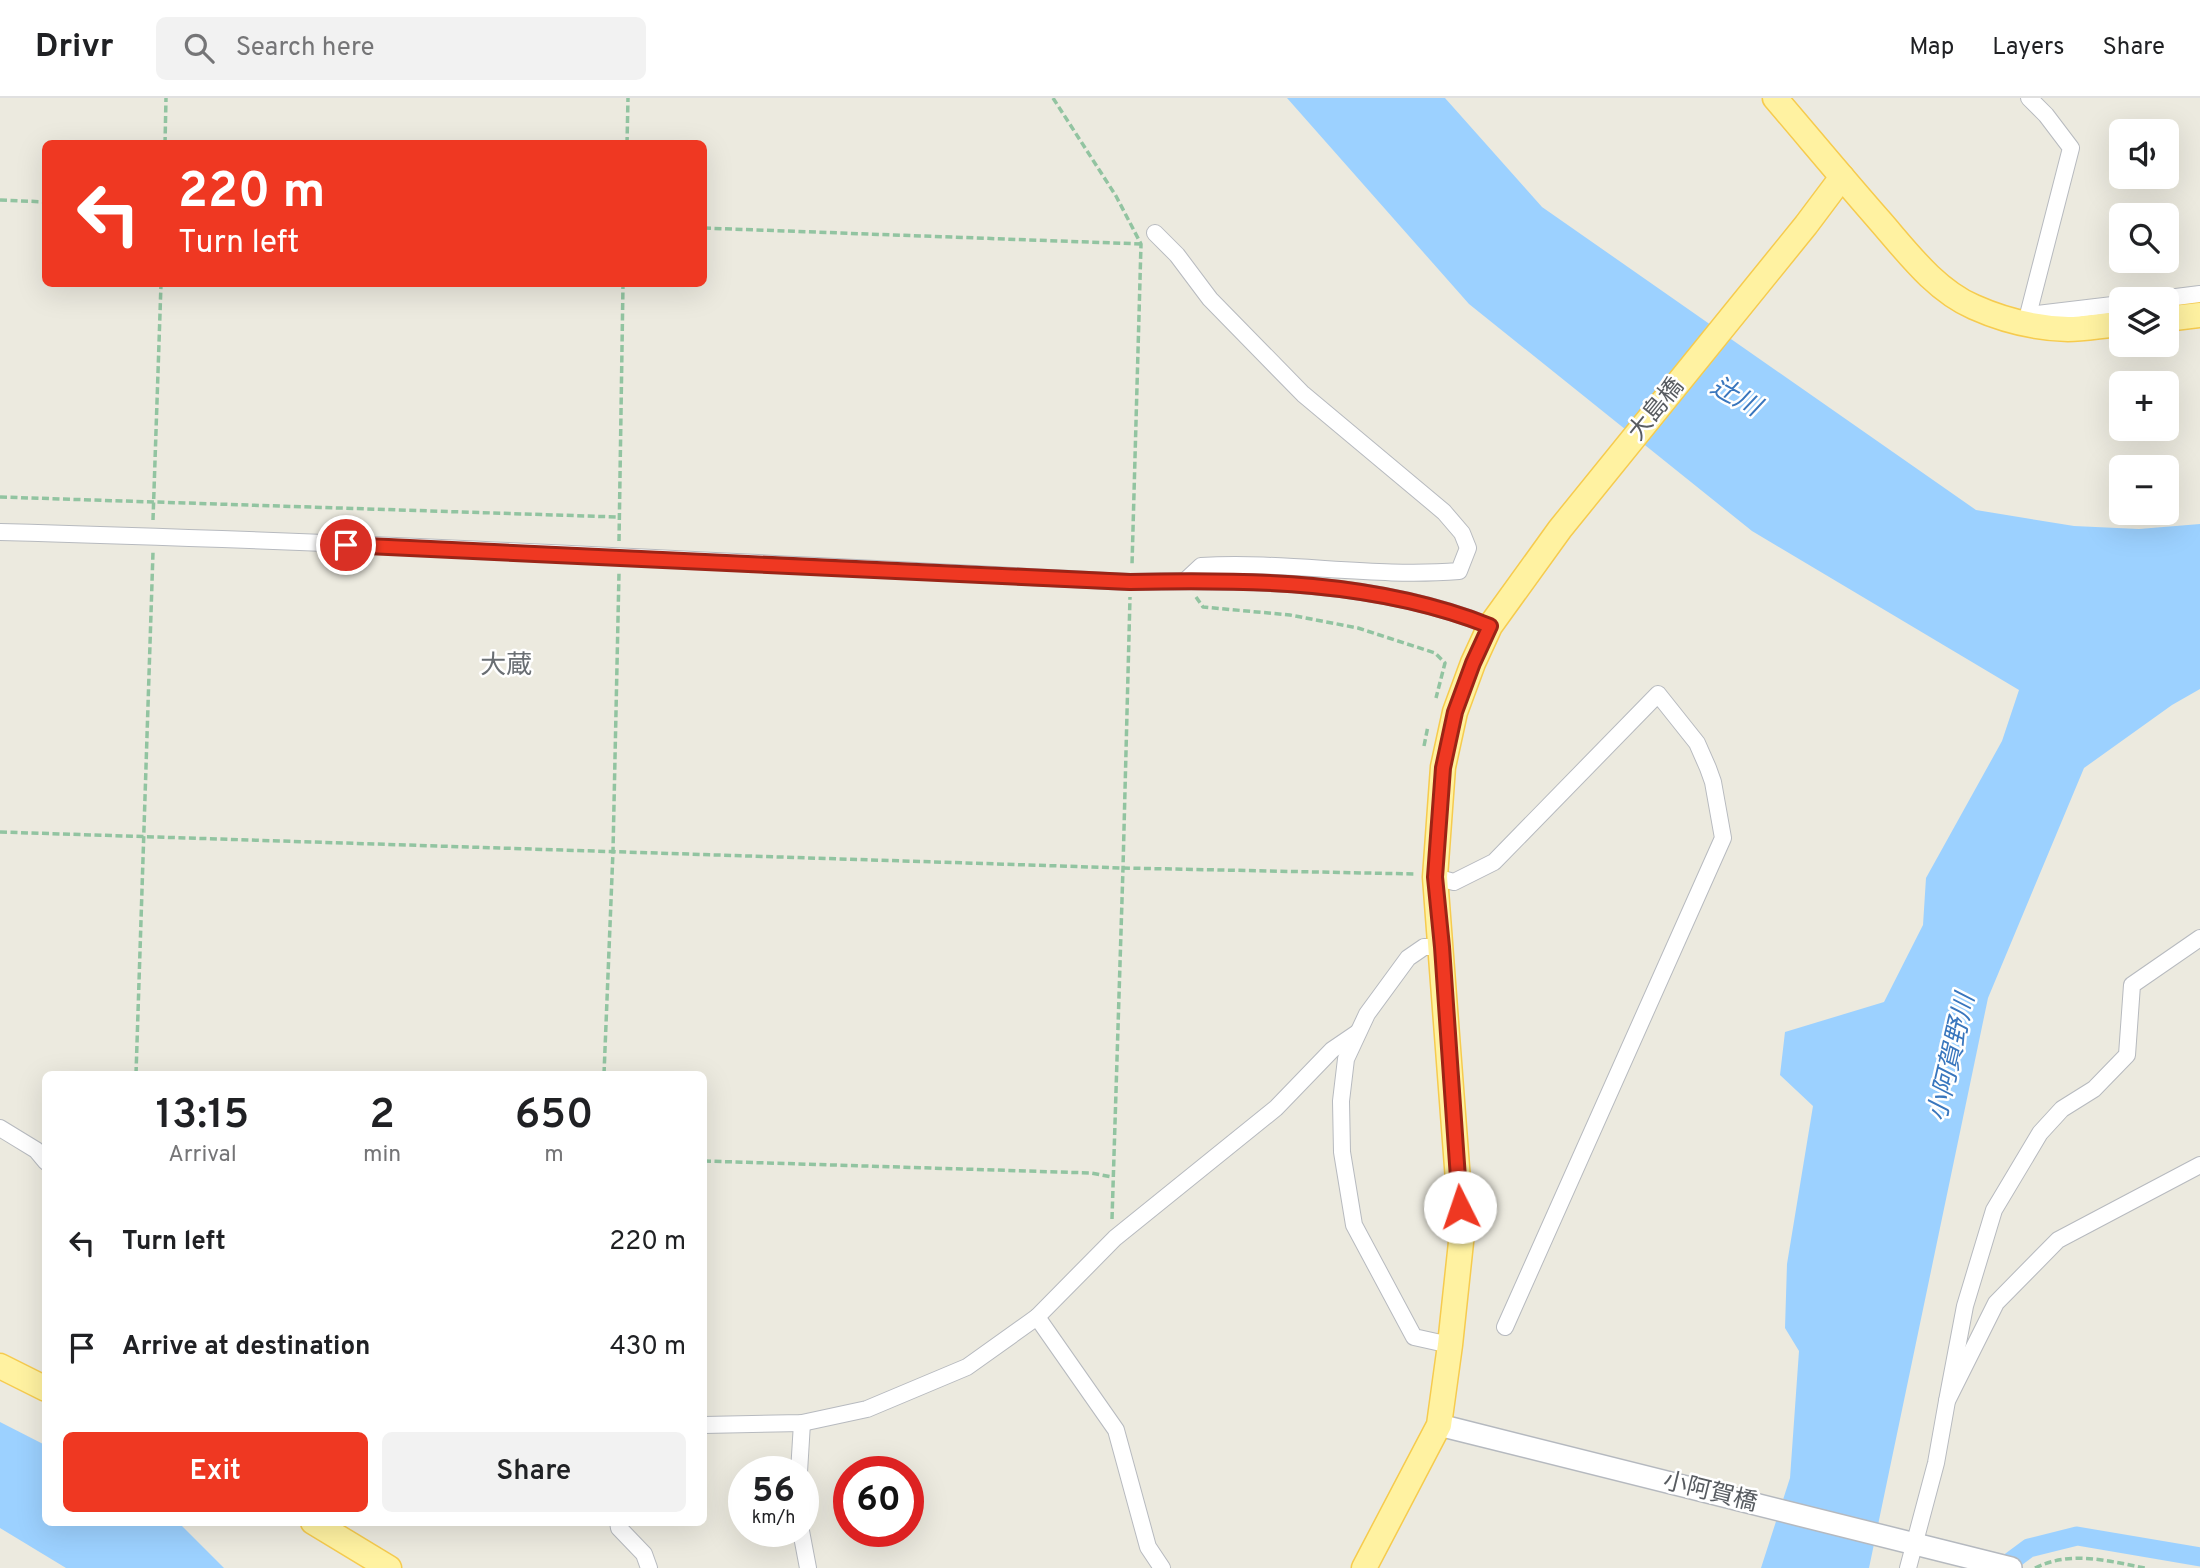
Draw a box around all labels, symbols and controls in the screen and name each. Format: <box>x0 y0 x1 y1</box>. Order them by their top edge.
search box <box>156 17 646 80</box>
text: Drivr <box>35 27 114 69</box>
icon: search <box>180 29 218 67</box>
text: Search here <box>236 32 375 65</box>
text: Map <box>1909 33 1954 63</box>
text: Layers <box>1992 33 2064 63</box>
text: Share <box>2102 33 2165 63</box>
map controls <box>2109 119 2179 525</box>
button: sound <box>2109 119 2179 189</box>
text: 220 m <box>178 163 325 225</box>
icon: left <box>63 168 154 259</box>
button: search <box>2109 203 2179 273</box>
text: Turn left <box>178 224 299 264</box>
button: layers <box>2109 287 2179 357</box>
water label: 辻川 <box>1704 371 1768 426</box>
button: + <box>2109 371 2179 441</box>
street label: 大島橋 <box>1623 373 1691 447</box>
button: − <box>2109 455 2179 525</box>
pin <box>316 515 376 575</box>
icon: arrive <box>327 526 365 564</box>
district label: 大蔵 <box>480 650 532 683</box>
water label: 小阿賀野川 <box>1922 988 1984 1125</box>
text: 13:15 <box>156 1090 249 1143</box>
text: 2 <box>369 1090 395 1143</box>
text: 650 <box>515 1090 593 1143</box>
text: Arrival <box>168 1141 237 1170</box>
text: min <box>363 1141 401 1170</box>
text: m <box>544 1141 564 1170</box>
position arrow <box>1423 1170 1497 1244</box>
icon: left <box>63 1224 101 1262</box>
text: Turn left <box>122 1226 226 1259</box>
text: 220 m <box>609 1226 686 1259</box>
icon: arrive <box>63 1329 101 1367</box>
text: Arrive at destination <box>122 1331 370 1364</box>
text: 430 m <box>610 1331 686 1364</box>
button: Exit <box>63 1432 368 1512</box>
button: Share <box>382 1432 686 1512</box>
speed limit sign: 60 <box>833 1456 924 1547</box>
street label: 小阿賀橋 <box>1660 1467 1760 1519</box>
text: 56 <box>752 1470 795 1514</box>
text: km/h <box>752 1507 795 1530</box>

